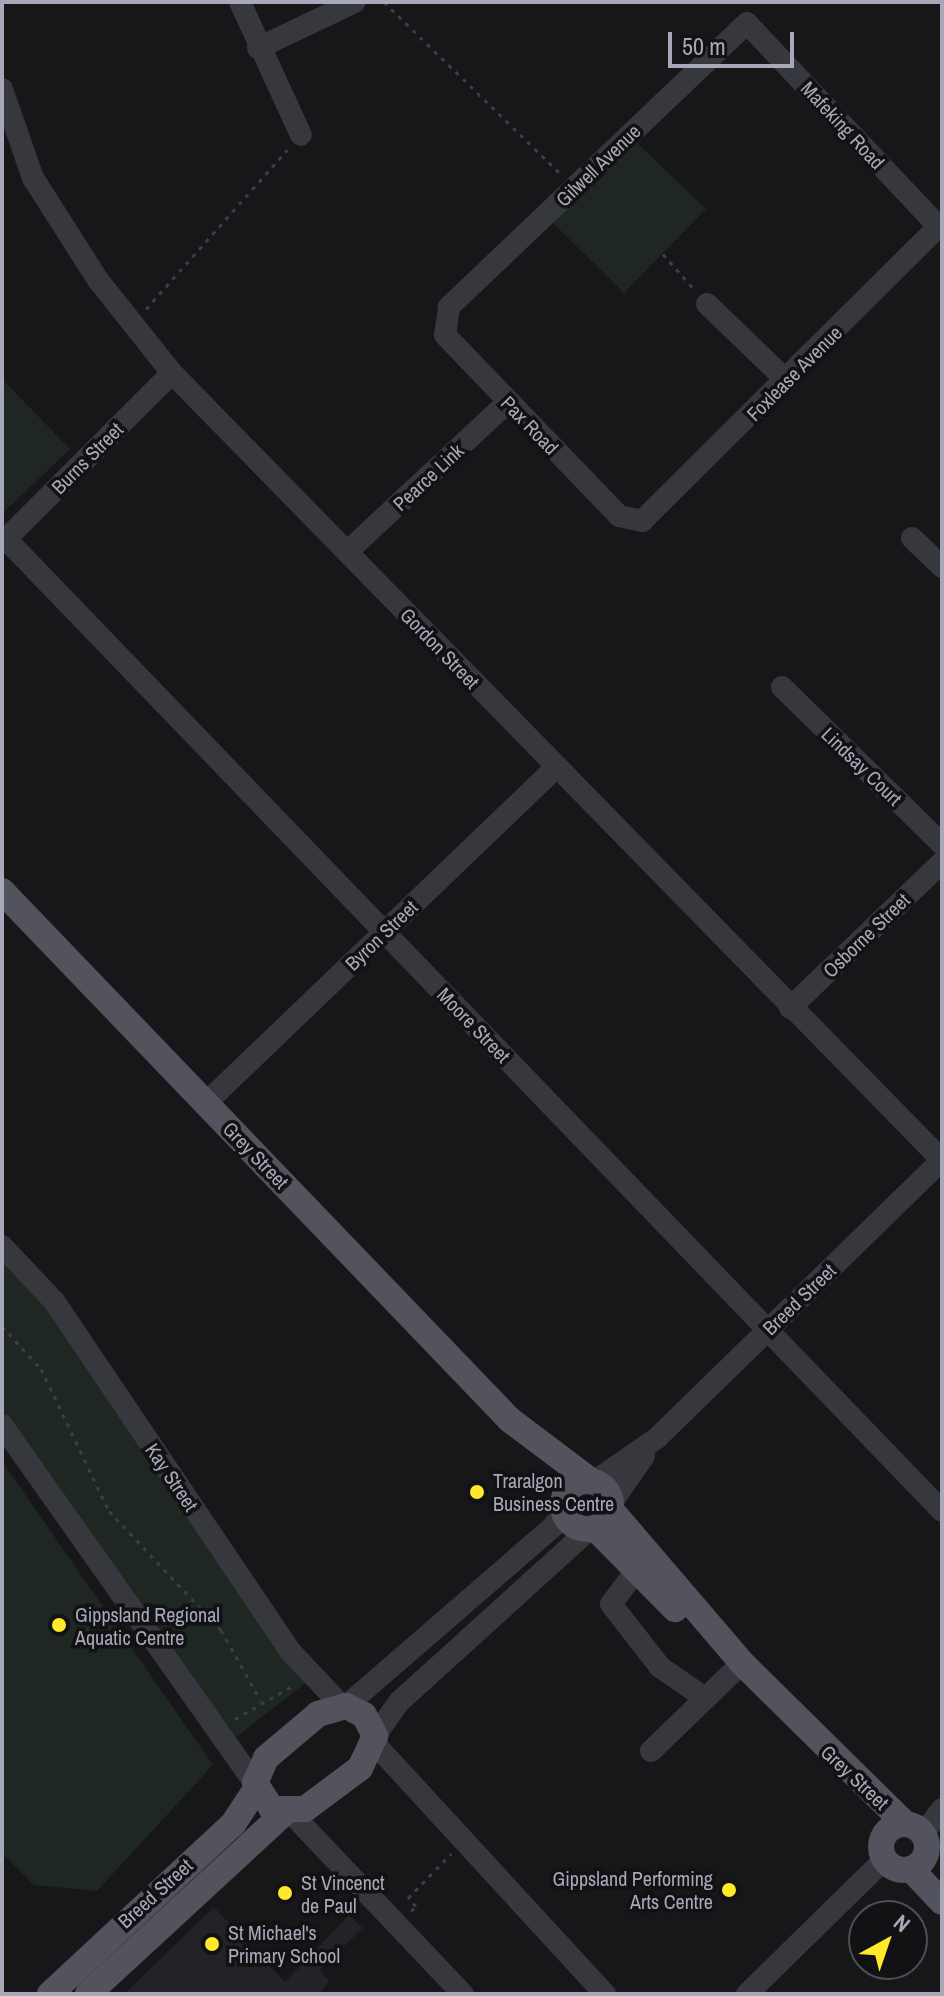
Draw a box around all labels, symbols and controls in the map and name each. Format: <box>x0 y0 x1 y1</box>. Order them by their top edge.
scale bar <box>672 16 798 66</box>
text: 50 m <box>682 30 726 62</box>
street label: Mafeking Road <box>796 76 890 174</box>
street label: Gilwell Avenue <box>550 118 646 212</box>
street label: Foxlease Avenue <box>741 320 847 426</box>
street label: Pax Road <box>496 391 564 459</box>
street label: Burns Street <box>46 417 128 499</box>
street label: Pearce Link <box>388 438 468 516</box>
street label: Gordon Street <box>396 603 484 693</box>
street label: Lindsay Court <box>817 722 907 810</box>
street label: Osborne Street <box>818 888 914 982</box>
street label: Byron Street <box>340 895 422 975</box>
street label: Moore Street <box>432 983 516 1067</box>
street label: Grey Street <box>218 1117 294 1193</box>
street label: Breed Street <box>758 1258 840 1340</box>
street label: Kay Street <box>141 1439 203 1515</box>
place label: Traralgon Business Centre <box>493 1468 614 1515</box>
marker: Traralgon Business Centre <box>468 1483 486 1501</box>
place label: Gippsland Regional Aquatic Centre <box>75 1602 220 1649</box>
marker: Gippsland Regional Aquatic Centre <box>50 1616 68 1634</box>
street label: Grey Street <box>816 1740 894 1814</box>
street label: Breed Street <box>113 1853 197 1933</box>
place label: Gippsland Performing Arts Centre <box>553 1866 713 1913</box>
place label: St Vincenct de Paul <box>301 1870 385 1917</box>
marker: Gippsland Performing Arts Centre <box>720 1881 738 1899</box>
marker: St Vincenct de Paul <box>276 1884 294 1902</box>
north arrow <box>848 1900 928 1980</box>
text: N <box>888 1907 917 1939</box>
place label: St Michael's Primary School <box>228 1920 340 1967</box>
marker: St Michael's Primary School <box>203 1935 221 1953</box>

